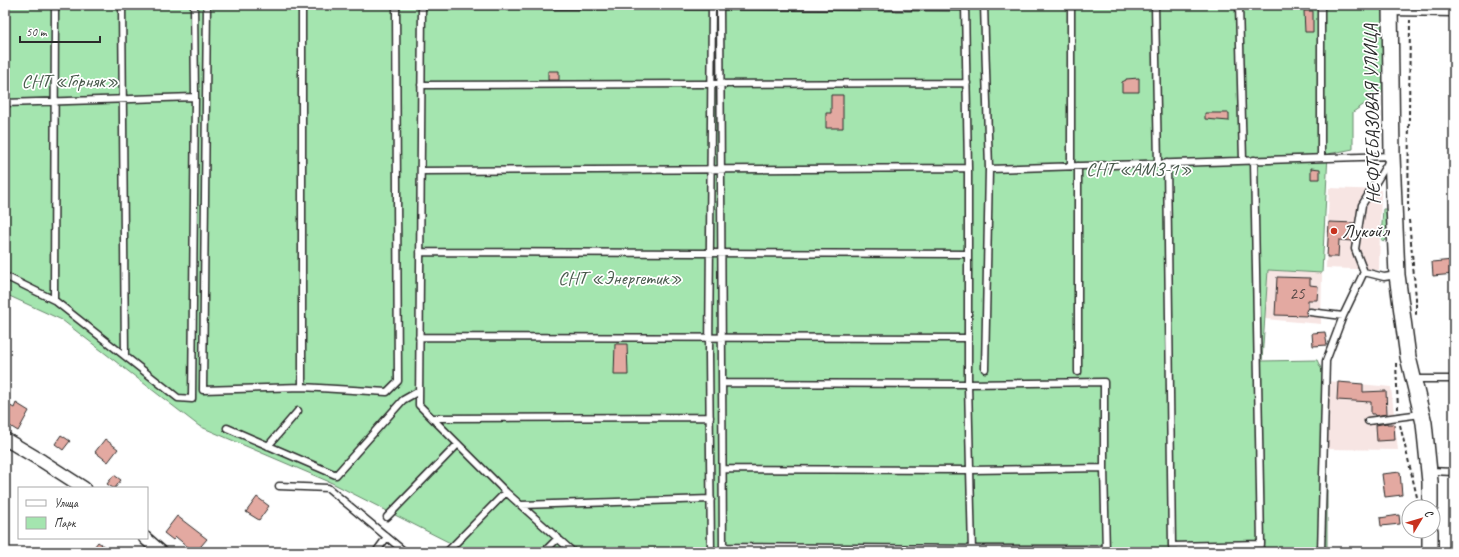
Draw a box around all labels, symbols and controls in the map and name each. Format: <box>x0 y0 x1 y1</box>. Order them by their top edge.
scale bar <box>20 18 100 44</box>
street label: НЕФТЕБАЗОВАЯ УЛИЦА <box>1358 23 1386 205</box>
text: 50 m <box>26 24 48 40</box>
park label: СНТ «Горняк» <box>22 69 118 93</box>
park label: СНТ «АМЗ-1» <box>1086 157 1192 181</box>
place label: Лукойл <box>1342 219 1390 243</box>
marker: Лукойл <box>1329 226 1339 236</box>
park label: СНТ «Энергетик» <box>558 266 682 290</box>
house number: 25 <box>1289 283 1306 304</box>
legend <box>18 487 148 539</box>
text: Улица <box>54 495 79 511</box>
north arrow <box>1401 499 1441 539</box>
text: С <box>1422 506 1437 521</box>
text: Парк <box>54 515 77 531</box>

